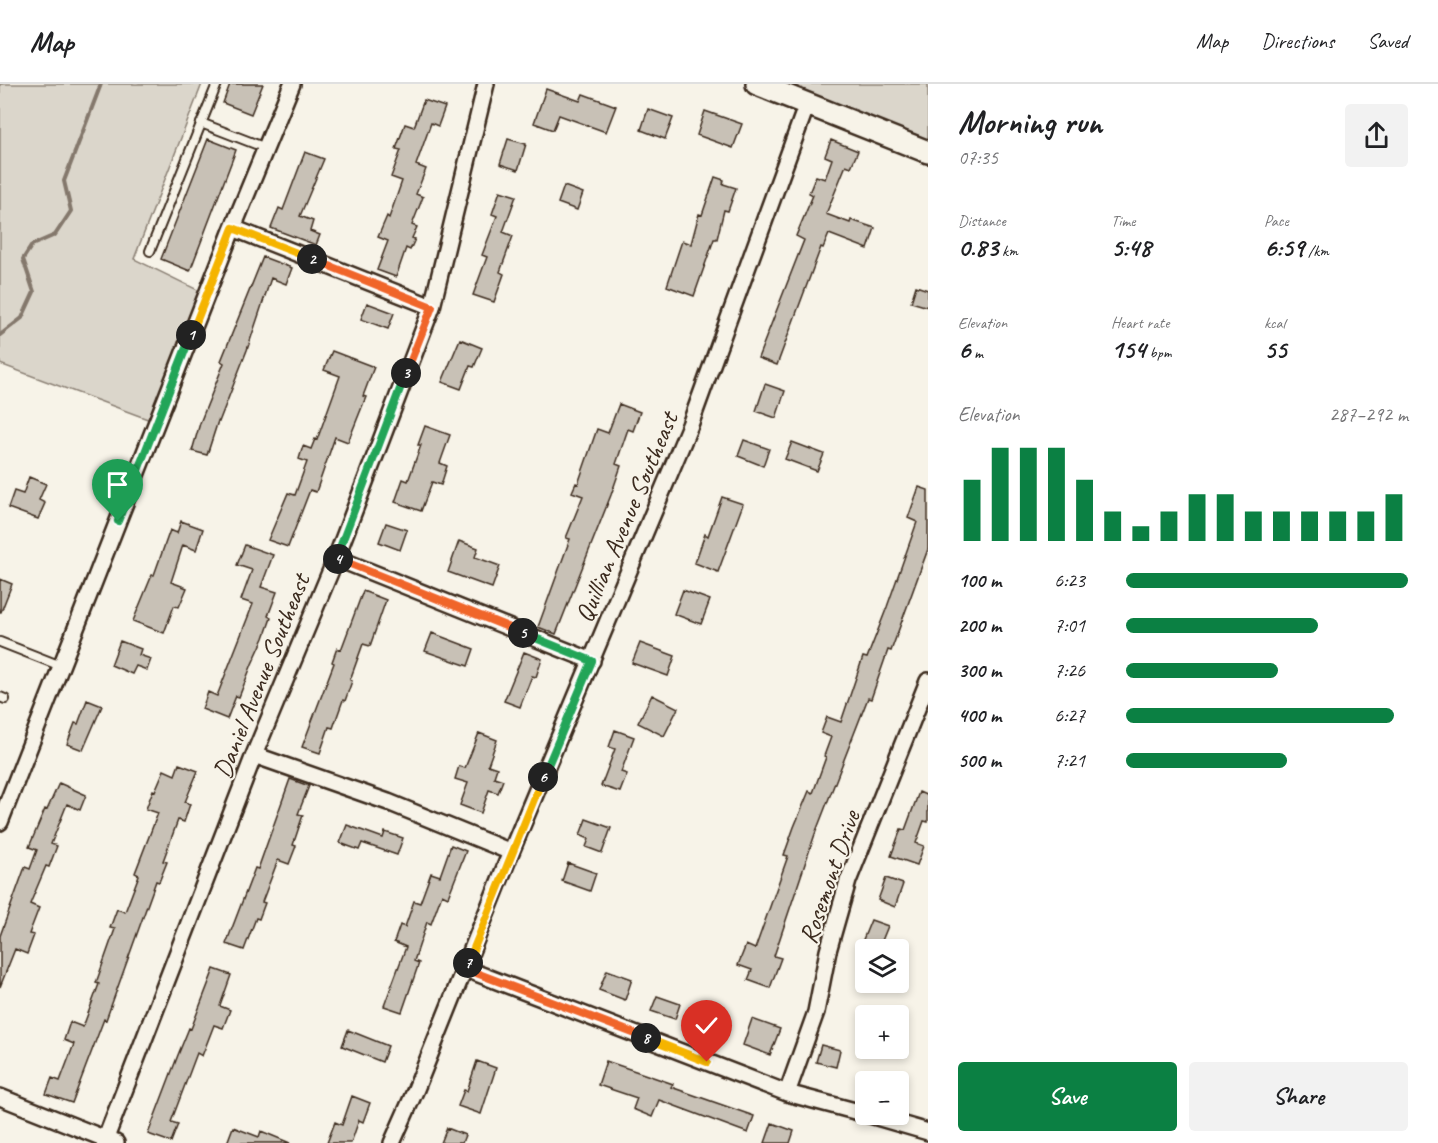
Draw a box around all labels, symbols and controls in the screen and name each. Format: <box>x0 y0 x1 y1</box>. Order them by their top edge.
text: Map <box>30 24 73 59</box>
text: Map <box>1196 28 1228 54</box>
text: Directions <box>1261 28 1334 54</box>
text: Saved <box>1367 28 1408 54</box>
text: Morning run <box>958 101 1102 143</box>
button: share <box>1345 104 1408 167</box>
text: 07:35 <box>958 145 998 170</box>
text: Distance <box>958 211 1006 231</box>
text: Time <box>1111 211 1135 231</box>
text: Pace <box>1264 211 1289 231</box>
text: 0.83 <box>958 231 998 264</box>
text: 5:48 <box>1111 231 1151 264</box>
text: 6:59 <box>1264 231 1304 264</box>
text: km <box>998 241 1018 261</box>
text: /km <box>1304 241 1329 261</box>
pin: 2 <box>297 244 327 274</box>
text: 2 <box>308 249 316 269</box>
text: Elevation <box>958 313 1007 333</box>
text: Heart rate <box>1111 313 1169 333</box>
text: kcal <box>1264 313 1285 333</box>
pin: 1 <box>176 320 206 350</box>
text: 1 <box>187 325 195 345</box>
text: 6 <box>958 333 970 366</box>
text: 154 <box>1111 333 1146 366</box>
text: 55 <box>1264 333 1287 366</box>
text: m <box>970 343 983 363</box>
text: bpm <box>1146 343 1172 363</box>
pin: 3 <box>391 358 421 388</box>
text: 3 <box>402 363 410 383</box>
text: Elevation <box>958 402 1020 427</box>
text: 287–292 m <box>1329 402 1408 427</box>
street label: Quillian Avenue Southeast <box>567 405 686 627</box>
pin <box>92 459 143 521</box>
icon: arrive <box>101 468 134 501</box>
pin: 4 <box>323 544 353 574</box>
text: 4 <box>334 549 342 569</box>
street label: Daniel Avenue Southeast <box>205 567 318 783</box>
text: 100 m <box>958 568 1001 593</box>
text: 6:23 <box>1054 568 1085 593</box>
text: 200 m <box>958 613 1001 638</box>
text: 7:01 <box>1054 613 1085 638</box>
pin: 5 <box>508 618 538 648</box>
text: 5 <box>520 623 526 643</box>
text: 300 m <box>958 658 1001 683</box>
text: 7:26 <box>1054 658 1085 683</box>
text: 400 m <box>958 703 1001 728</box>
text: 6:27 <box>1054 703 1085 728</box>
text: 500 m <box>958 748 1001 773</box>
text: 7:21 <box>1054 748 1085 773</box>
pin: 6 <box>528 762 558 792</box>
text: 6 <box>539 767 547 787</box>
street label: Rosemont Drive <box>791 805 868 948</box>
map controls <box>855 939 909 1125</box>
button: layers <box>855 939 909 993</box>
pin: 7 <box>453 948 483 978</box>
text: 7 <box>464 953 472 973</box>
pin <box>681 1000 732 1062</box>
button: + <box>855 1005 909 1059</box>
icon: check <box>690 1009 723 1042</box>
pin: 8 <box>631 1023 661 1053</box>
text: 8 <box>642 1028 650 1048</box>
button: Save <box>958 1062 1177 1131</box>
button: Share <box>1189 1062 1408 1131</box>
button: − <box>855 1071 909 1125</box>

